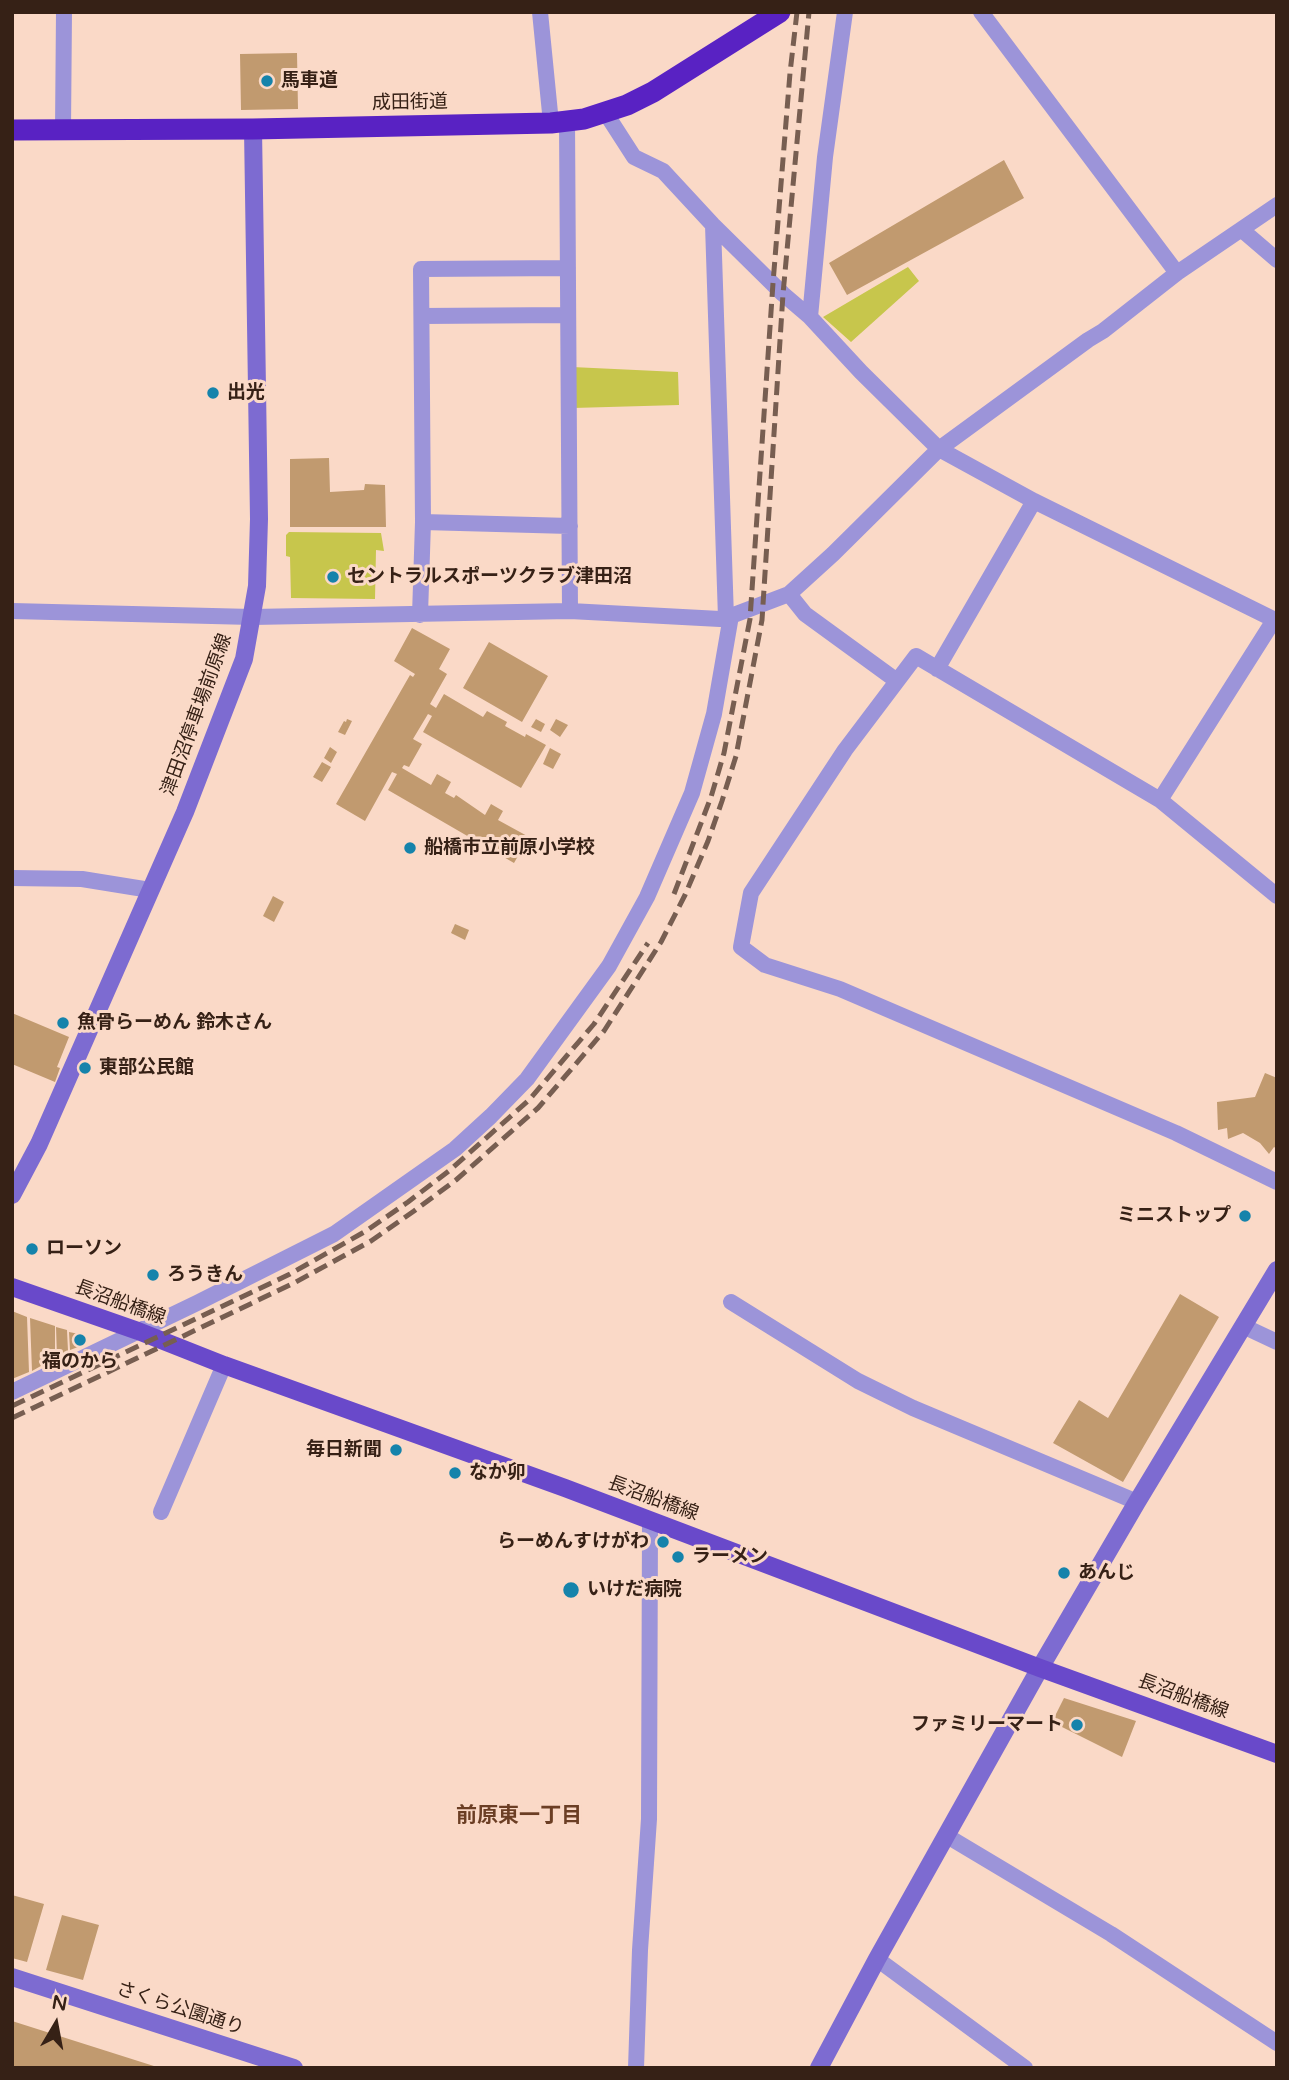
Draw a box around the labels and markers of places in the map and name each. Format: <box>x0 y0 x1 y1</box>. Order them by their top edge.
place label: 馬車道 <box>281 70 338 92</box>
marker: 馬車道 <box>259 73 275 89</box>
place label: 出光 <box>227 382 265 404</box>
marker: 出光 <box>205 385 221 401</box>
place label: セントラルスポーツクラブ津田沼 <box>347 566 632 588</box>
marker: セントラルスポーツクラブ津田沼 <box>325 569 341 585</box>
place label: 船橋市立前原小学校 <box>424 837 595 859</box>
marker: 船橋市立前原小学校 <box>402 840 418 856</box>
place label: 魚骨らーめん 鈴木さん <box>77 1012 272 1034</box>
marker: 魚骨らーめん 鈴木さん <box>55 1015 71 1031</box>
place label: 東部公民館 <box>99 1057 194 1079</box>
marker: 東部公民館 <box>77 1060 93 1076</box>
place label: ミニストップ <box>1117 1205 1231 1227</box>
marker: ミニストップ <box>1237 1208 1253 1224</box>
place label: ローソン <box>46 1238 122 1260</box>
marker: ローソン <box>24 1241 40 1257</box>
place label: ろうきん <box>167 1264 243 1286</box>
marker: ろうきん <box>145 1267 161 1283</box>
marker: 福のから <box>72 1332 88 1348</box>
place label: 福のから <box>42 1351 118 1373</box>
place label: 毎日新聞 <box>306 1439 382 1461</box>
marker: 毎日新聞 <box>388 1442 404 1458</box>
place label: なか卯 <box>469 1462 526 1484</box>
marker: なか卯 <box>447 1465 463 1481</box>
place label: らーめんすけがわ <box>497 1531 649 1553</box>
marker: らーめんすけがわ <box>655 1534 671 1550</box>
place label: ラーメン <box>692 1546 768 1568</box>
marker: ラーメン <box>670 1549 686 1565</box>
place label: あんじ <box>1078 1562 1135 1584</box>
marker: あんじ <box>1056 1565 1072 1581</box>
place label: いけだ病院 <box>587 1579 682 1601</box>
marker: いけだ病院 <box>561 1580 581 1600</box>
place label: ファミリーマート <box>911 1714 1063 1736</box>
marker: ファミリーマート <box>1069 1717 1085 1733</box>

